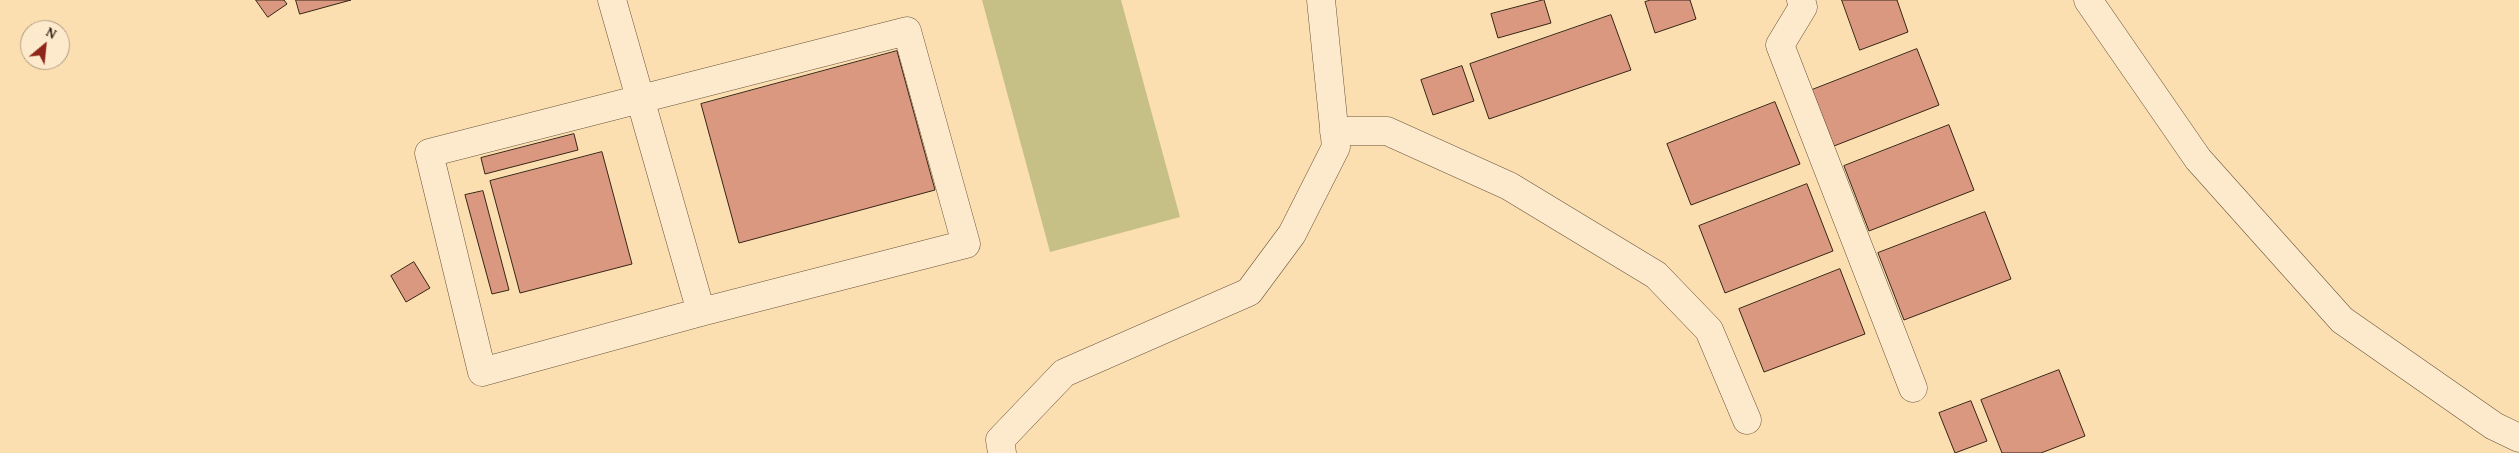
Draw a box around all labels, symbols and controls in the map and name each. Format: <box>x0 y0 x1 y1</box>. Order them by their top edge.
north arrow <box>20 20 70 70</box>
text: N <box>43 22 60 44</box>

